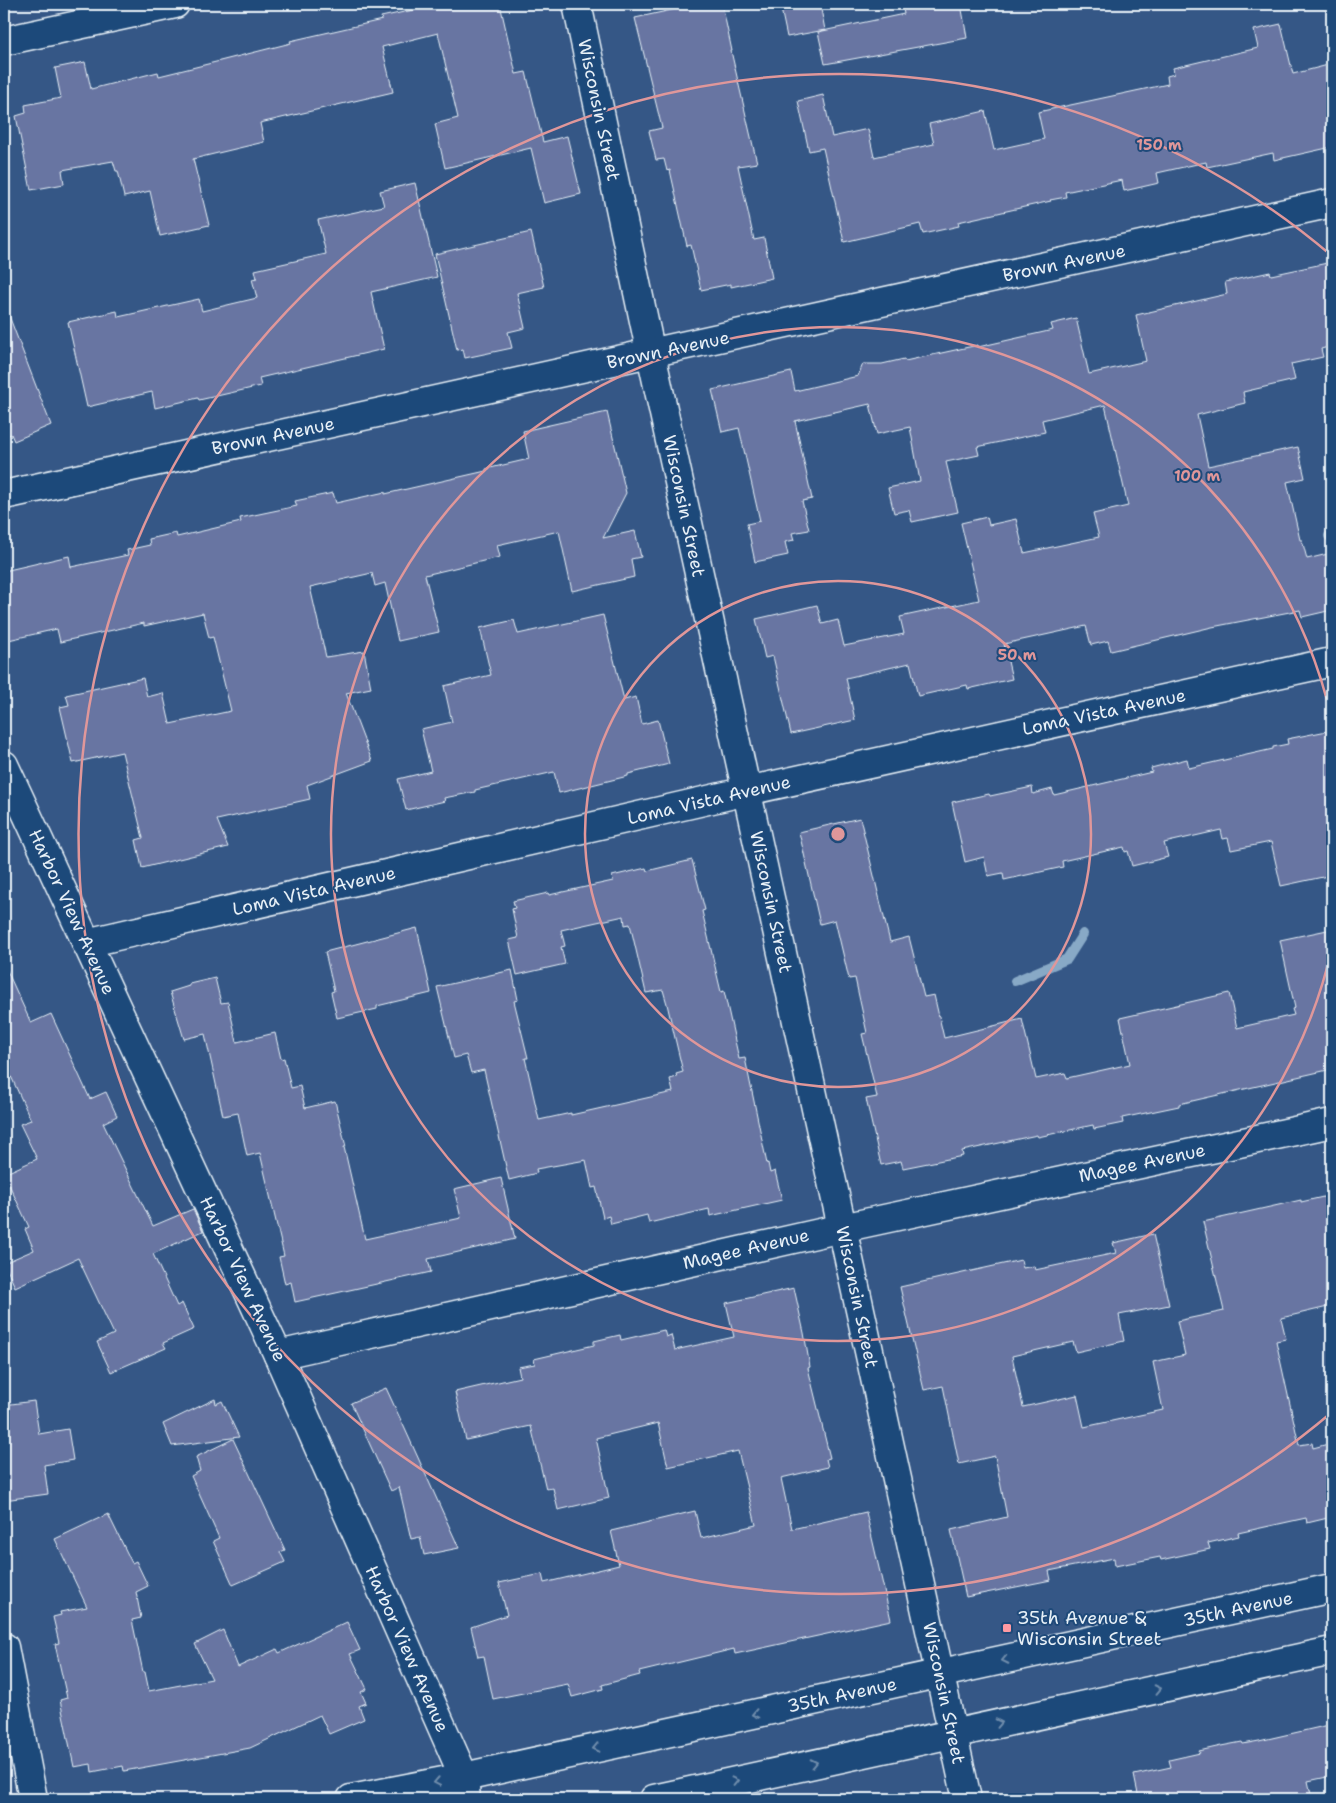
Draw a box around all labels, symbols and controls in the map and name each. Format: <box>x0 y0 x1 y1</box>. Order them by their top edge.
street label: Wisconsin Street <box>572 37 626 183</box>
text: 150 m <box>1136 135 1182 155</box>
street label: Brown Avenue <box>1000 238 1128 288</box>
street label: Brown Avenue <box>604 325 732 375</box>
street label: Brown Avenue <box>209 411 337 461</box>
street label: Wisconsin Street <box>657 433 711 579</box>
text: 100 m <box>1174 466 1220 486</box>
text: 50 m <box>998 645 1037 665</box>
street label: Loma Vista Avenue <box>1020 683 1188 741</box>
street label: Loma Vista Avenue <box>625 770 793 830</box>
street label: Harbor View Avenue <box>23 825 121 999</box>
centre of rings <box>829 825 847 843</box>
street label: Wisconsin Street <box>744 829 798 975</box>
street label: Loma Vista Avenue <box>230 861 398 921</box>
street label: Magee Avenue <box>1076 1138 1208 1188</box>
street label: Harbor View Avenue <box>194 1192 292 1366</box>
street label: Magee Avenue <box>680 1223 812 1275</box>
street label: Wisconsin Street <box>830 1224 884 1370</box>
street label: Harbor View Avenue <box>359 1562 455 1736</box>
street label: 35th Avenue <box>1181 1586 1295 1632</box>
place label: 35th Avenue & Wisconsin Street <box>1017 1606 1162 1651</box>
street label: Wisconsin Street <box>917 1620 971 1766</box>
marker: 35th Avenue & Wisconsin Street <box>1001 1622 1013 1634</box>
one-way arrow <box>1000 1654 1009 1665</box>
street label: 35th Avenue <box>785 1672 899 1718</box>
one-way arrow <box>1154 1684 1162 1695</box>
one-way arrow <box>750 1708 759 1719</box>
one-way arrow <box>995 1718 1004 1729</box>
one-way arrow <box>592 1742 601 1753</box>
one-way arrow <box>810 1758 819 1769</box>
one-way arrow <box>433 1776 442 1787</box>
one-way arrow <box>731 1776 740 1787</box>

